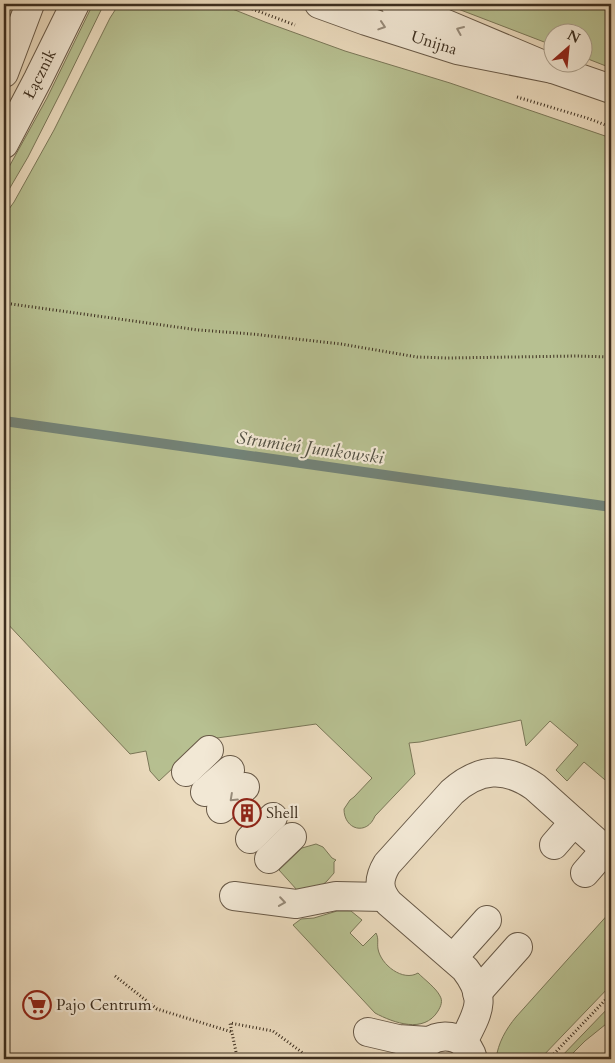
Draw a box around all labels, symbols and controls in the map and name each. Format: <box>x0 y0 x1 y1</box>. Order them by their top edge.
one-way arrow <box>377 21 385 31</box>
north arrow <box>542 22 592 72</box>
one-way arrow <box>456 25 465 36</box>
street label: Unijna <box>408 26 460 60</box>
text: N <box>564 26 583 48</box>
street label: Łącznik <box>18 45 62 103</box>
water label: Strumień Junikowski <box>235 425 386 471</box>
one-way arrow <box>230 792 239 801</box>
building icon: Shell <box>232 798 262 828</box>
place label: Shell <box>266 802 298 824</box>
one-way arrow <box>278 896 286 907</box>
supermarket icon: Pajo Centrum <box>22 990 52 1020</box>
place label: Pajo Centrum <box>56 994 152 1016</box>

